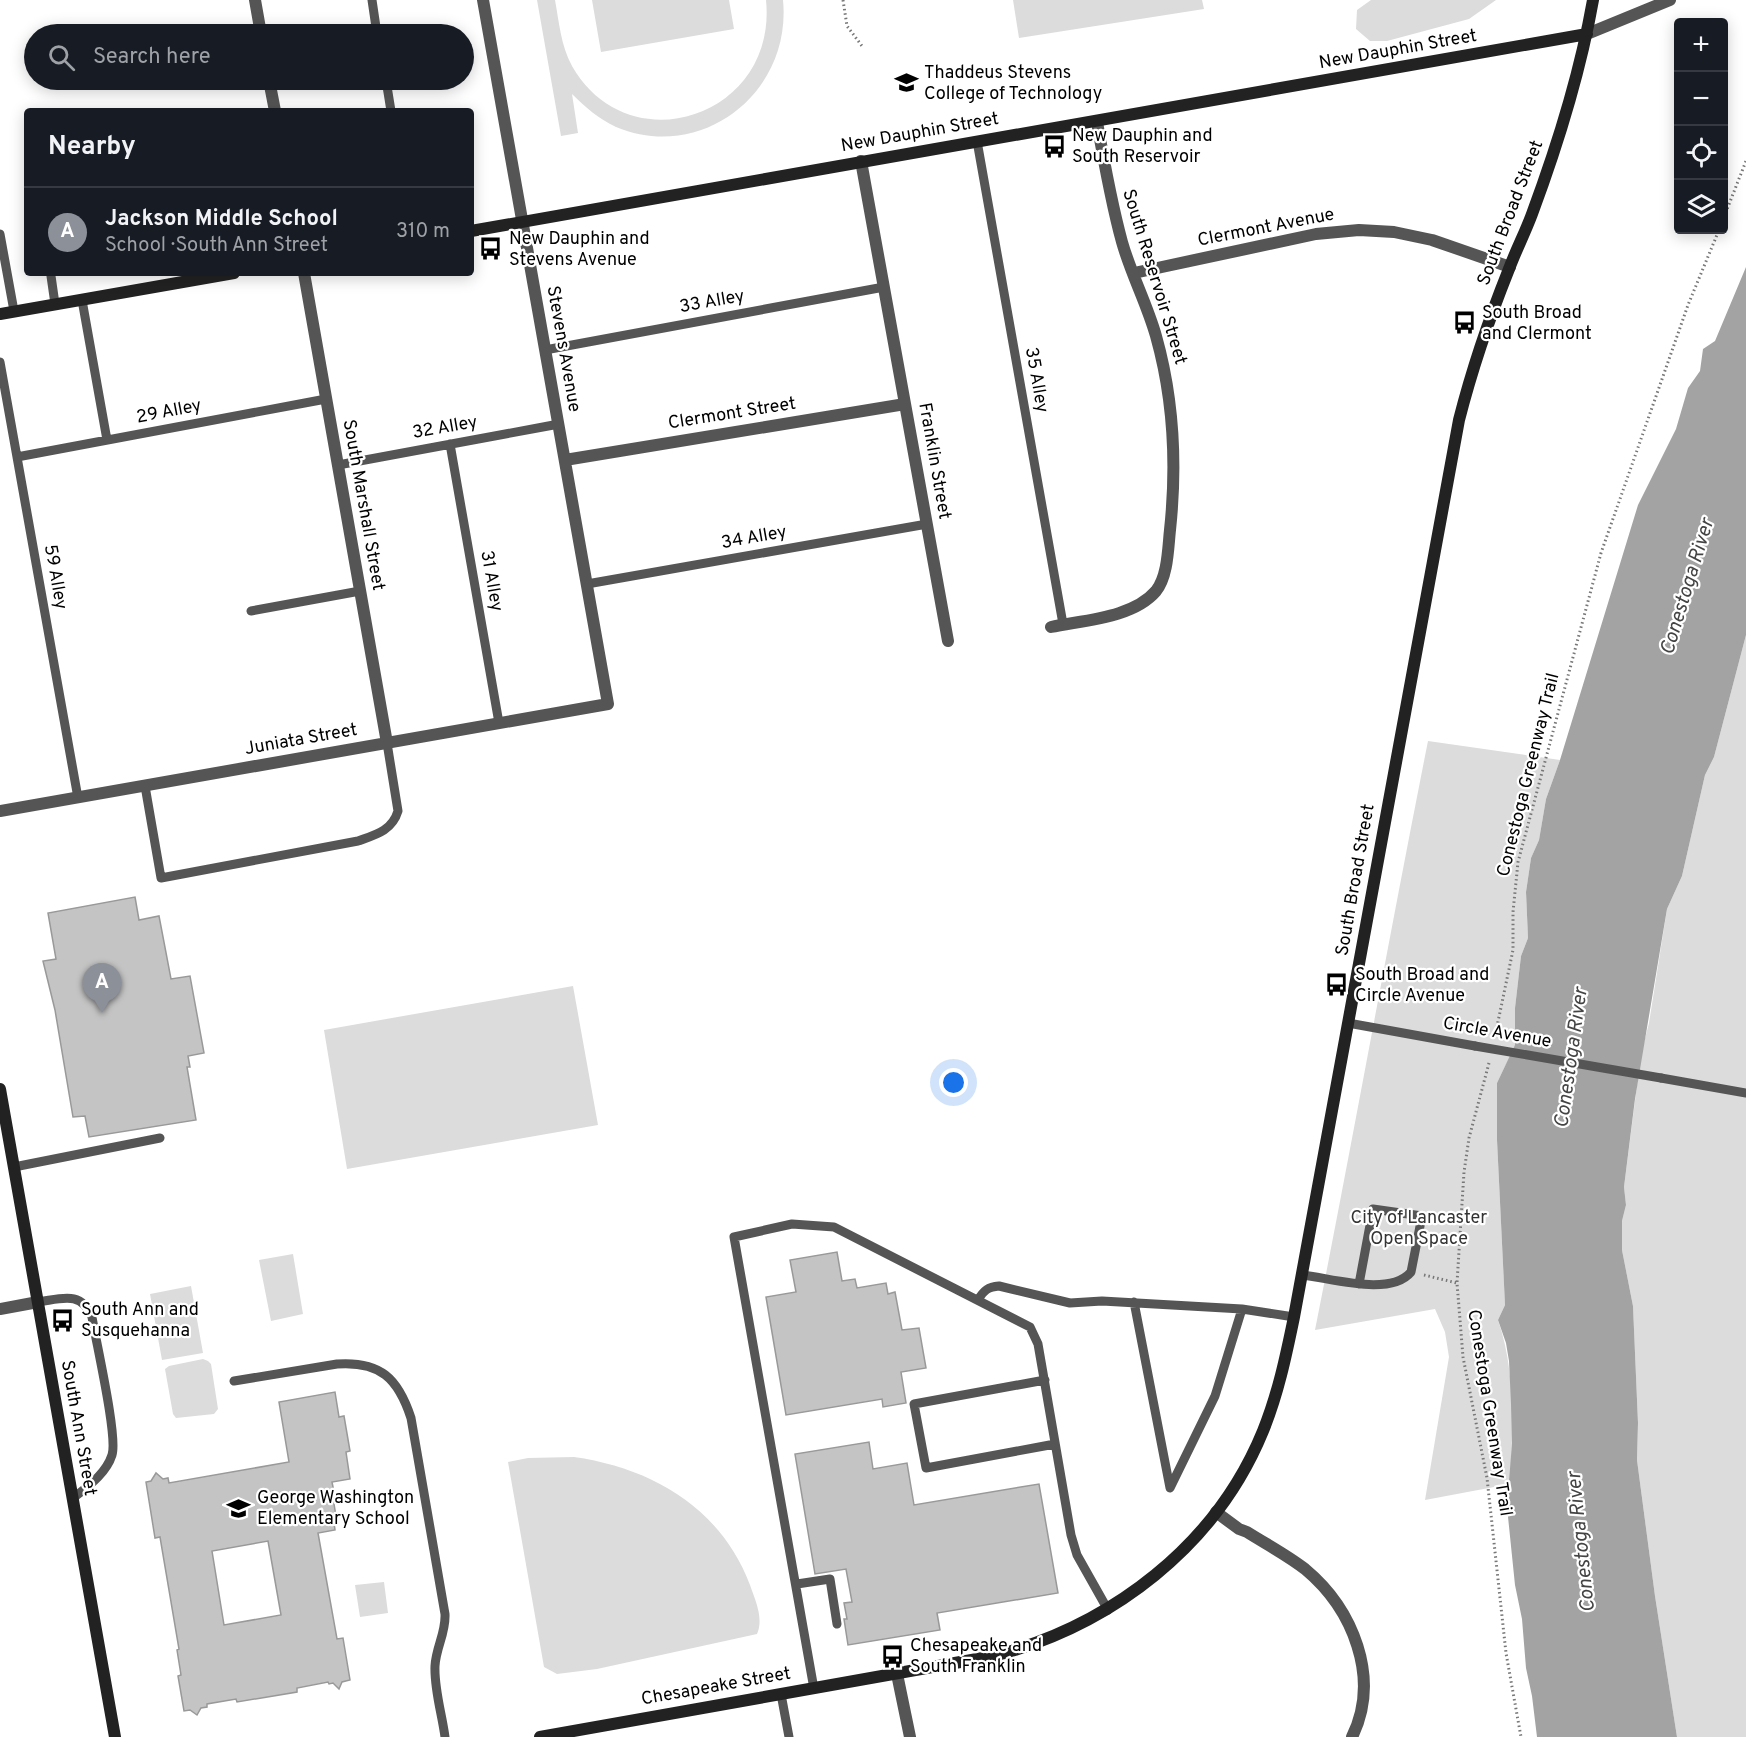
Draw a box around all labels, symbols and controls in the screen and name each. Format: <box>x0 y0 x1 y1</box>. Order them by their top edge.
map controls <box>1674 18 1728 234</box>
button: + <box>1674 18 1728 72</box>
search box <box>24 24 474 90</box>
street label: New Dauphin Street <box>1317 25 1479 75</box>
icon: search <box>45 41 78 74</box>
text: Search here <box>93 44 211 71</box>
place label: Thaddeus Stevens College of Technology <box>924 62 1102 106</box>
school or university icon: Thaddeus Stevens College of Technology <box>893 70 919 96</box>
button: − <box>1674 72 1728 126</box>
street label: New Dauphin Street <box>839 108 1001 158</box>
place label: New Dauphin and South Reservoir <box>1072 125 1213 169</box>
button: locate <box>1674 126 1728 180</box>
text: Nearby <box>48 131 136 164</box>
bus stop icon: New Dauphin and South Reservoir <box>1041 133 1067 159</box>
street label: South Broad Street <box>1473 137 1549 289</box>
button: layers <box>1674 180 1728 234</box>
street label: South Reservoir Street <box>1116 186 1192 368</box>
street label: Clermont Avenue <box>1196 203 1336 253</box>
text: Jackson Middle School <box>105 206 338 233</box>
text: A <box>60 219 75 245</box>
text: 310 m <box>396 219 450 245</box>
place label: New Dauphin and Stevens Avenue <box>509 228 650 272</box>
text: School · South Ann Street <box>105 233 328 259</box>
bus stop icon: New Dauphin and Stevens Avenue <box>478 236 504 262</box>
street label: Stevens Avenue <box>541 284 585 414</box>
street label: 33 Alley <box>678 285 746 319</box>
place label: South Broad and Clermont <box>1482 302 1592 346</box>
bus stop icon: South Broad and Clermont <box>1451 310 1477 336</box>
street label: 35 Alley <box>1019 345 1053 415</box>
street label: Clermont Street <box>666 393 798 435</box>
street label: 29 Alley <box>135 394 203 430</box>
street label: Franklin Street <box>912 401 956 521</box>
street label: 32 Alley <box>411 411 479 445</box>
street label: South Marshall Street <box>337 418 389 592</box>
water label: Conestoga River <box>1655 514 1721 658</box>
street label: 34 Alley <box>719 521 789 555</box>
street label: 59 Alley <box>38 543 72 611</box>
street label: 31 Alley <box>474 549 508 613</box>
street label: Conestoga Greenway Trail <box>1493 671 1565 879</box>
street label: Juniata Street <box>243 719 359 761</box>
street label: South Broad Street <box>1331 802 1381 958</box>
pin: A <box>82 964 122 1013</box>
place label: South Broad and Circle Avenue <box>1355 964 1489 1008</box>
bus stop icon: South Broad and Circle Avenue <box>1324 972 1350 998</box>
water label: Conestoga River <box>1549 985 1595 1130</box>
street label: Circle Avenue <box>1441 1012 1553 1054</box>
your location <box>939 1068 968 1097</box>
park label: City of Lancaster Open Space <box>1351 1207 1487 1251</box>
place label: South Ann and Susquehanna <box>81 1299 199 1343</box>
bus stop icon: South Ann and Susquehanna <box>50 1307 76 1333</box>
street label: Conestoga Greenway Trail <box>1461 1308 1517 1518</box>
street label: South Ann Street <box>55 1358 101 1498</box>
water label: Conestoga River <box>1562 1469 1602 1614</box>
place label: George Washington Elementary School <box>257 1487 414 1531</box>
school or university icon: George Washington Elementary School <box>226 1495 252 1521</box>
place label: Chesapeake and South Franklin <box>910 1635 1042 1679</box>
bus stop icon: Chesapeake and South Franklin <box>879 1643 905 1669</box>
street label: Chesapeake Street <box>639 1663 793 1711</box>

